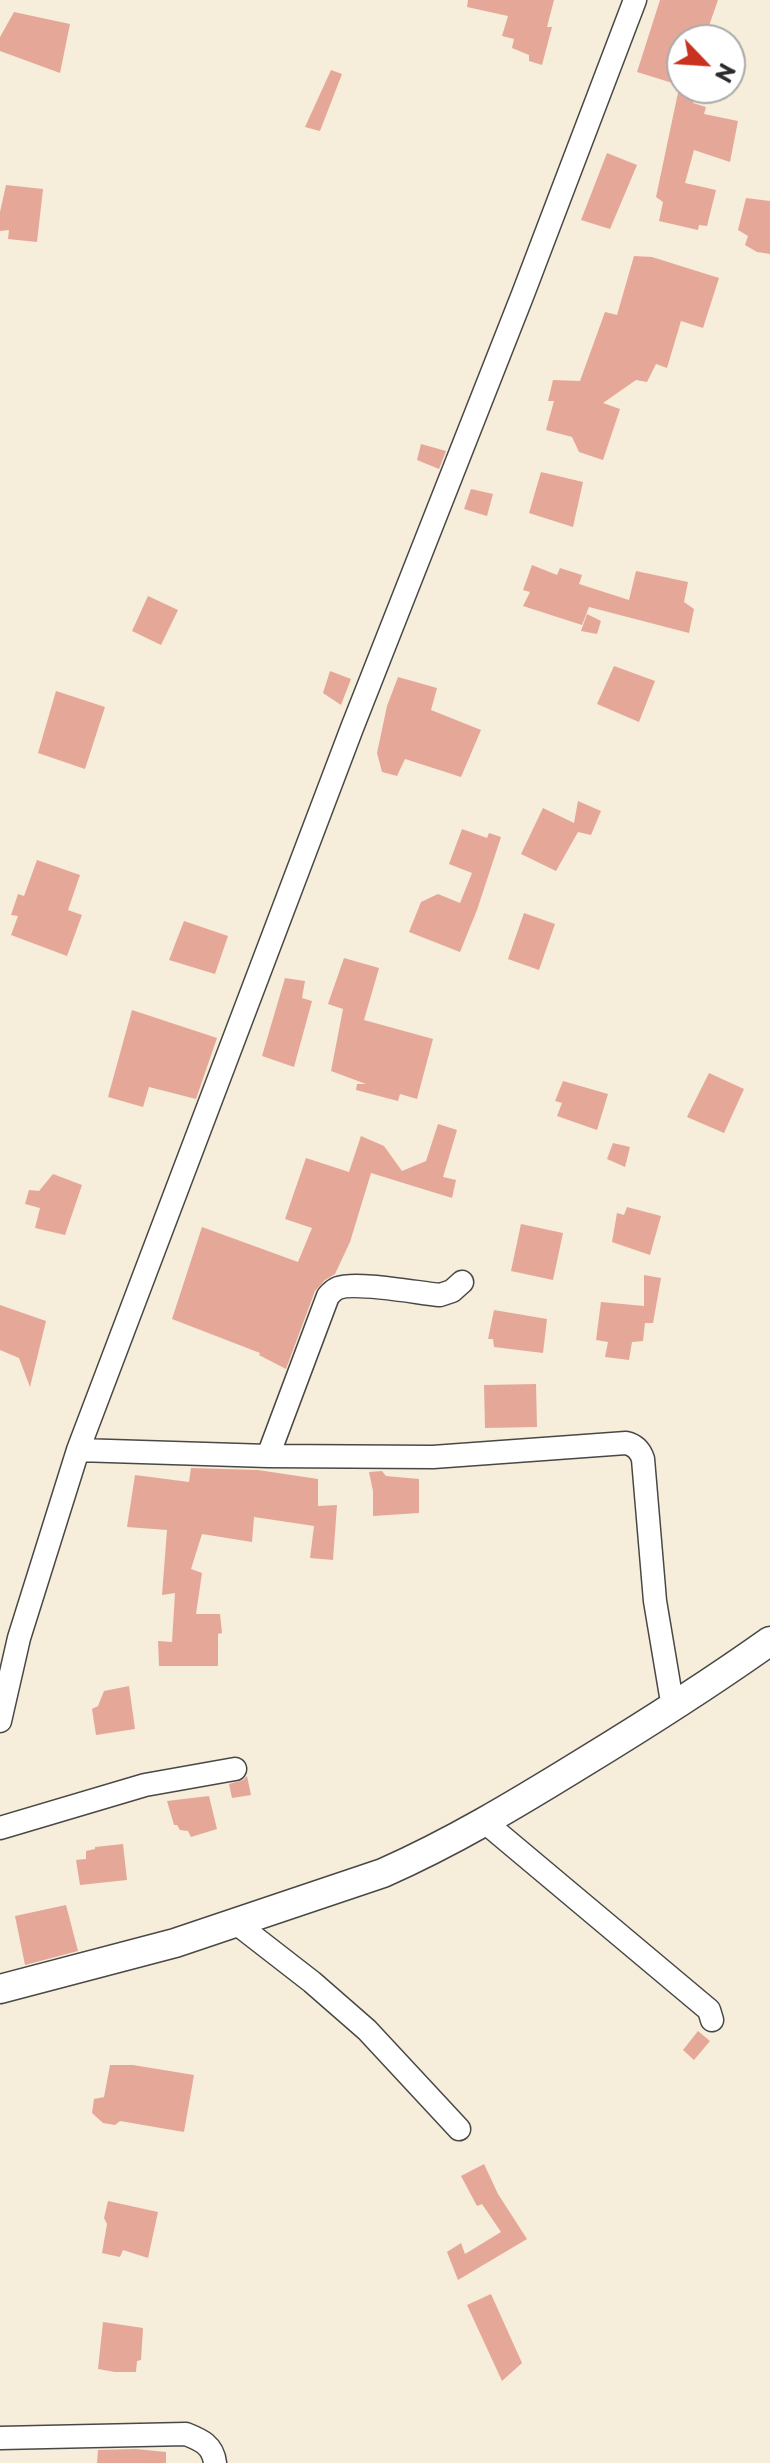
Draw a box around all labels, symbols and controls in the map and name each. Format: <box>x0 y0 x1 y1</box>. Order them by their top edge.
north arrow <box>666 24 746 104</box>
text: N <box>708 59 745 88</box>

